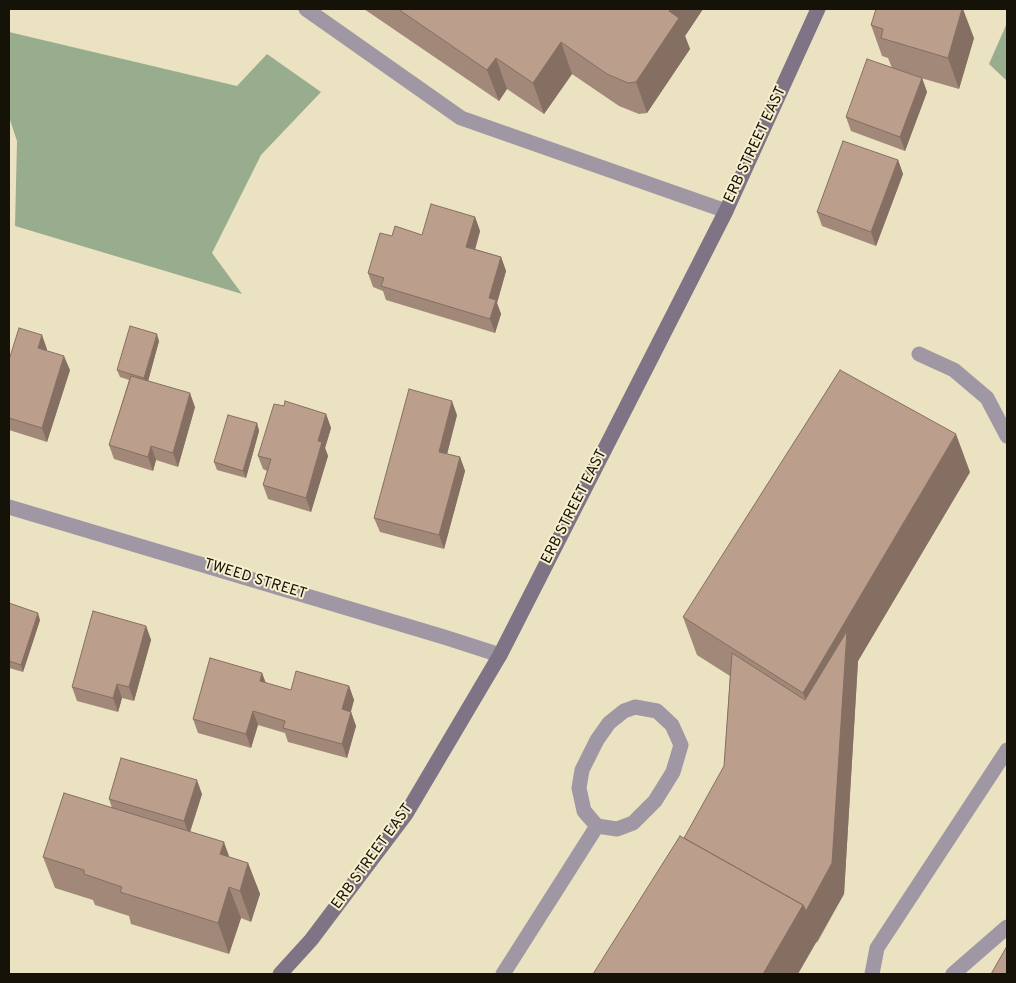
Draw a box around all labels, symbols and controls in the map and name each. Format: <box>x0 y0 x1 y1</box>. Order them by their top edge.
street label: ERB STREET EAST <box>721 84 791 206</box>
street label: ERB STREET EAST <box>538 447 612 567</box>
street label: TWEED STREET <box>201 556 309 604</box>
street label: ERB STREET EAST <box>329 801 417 913</box>

